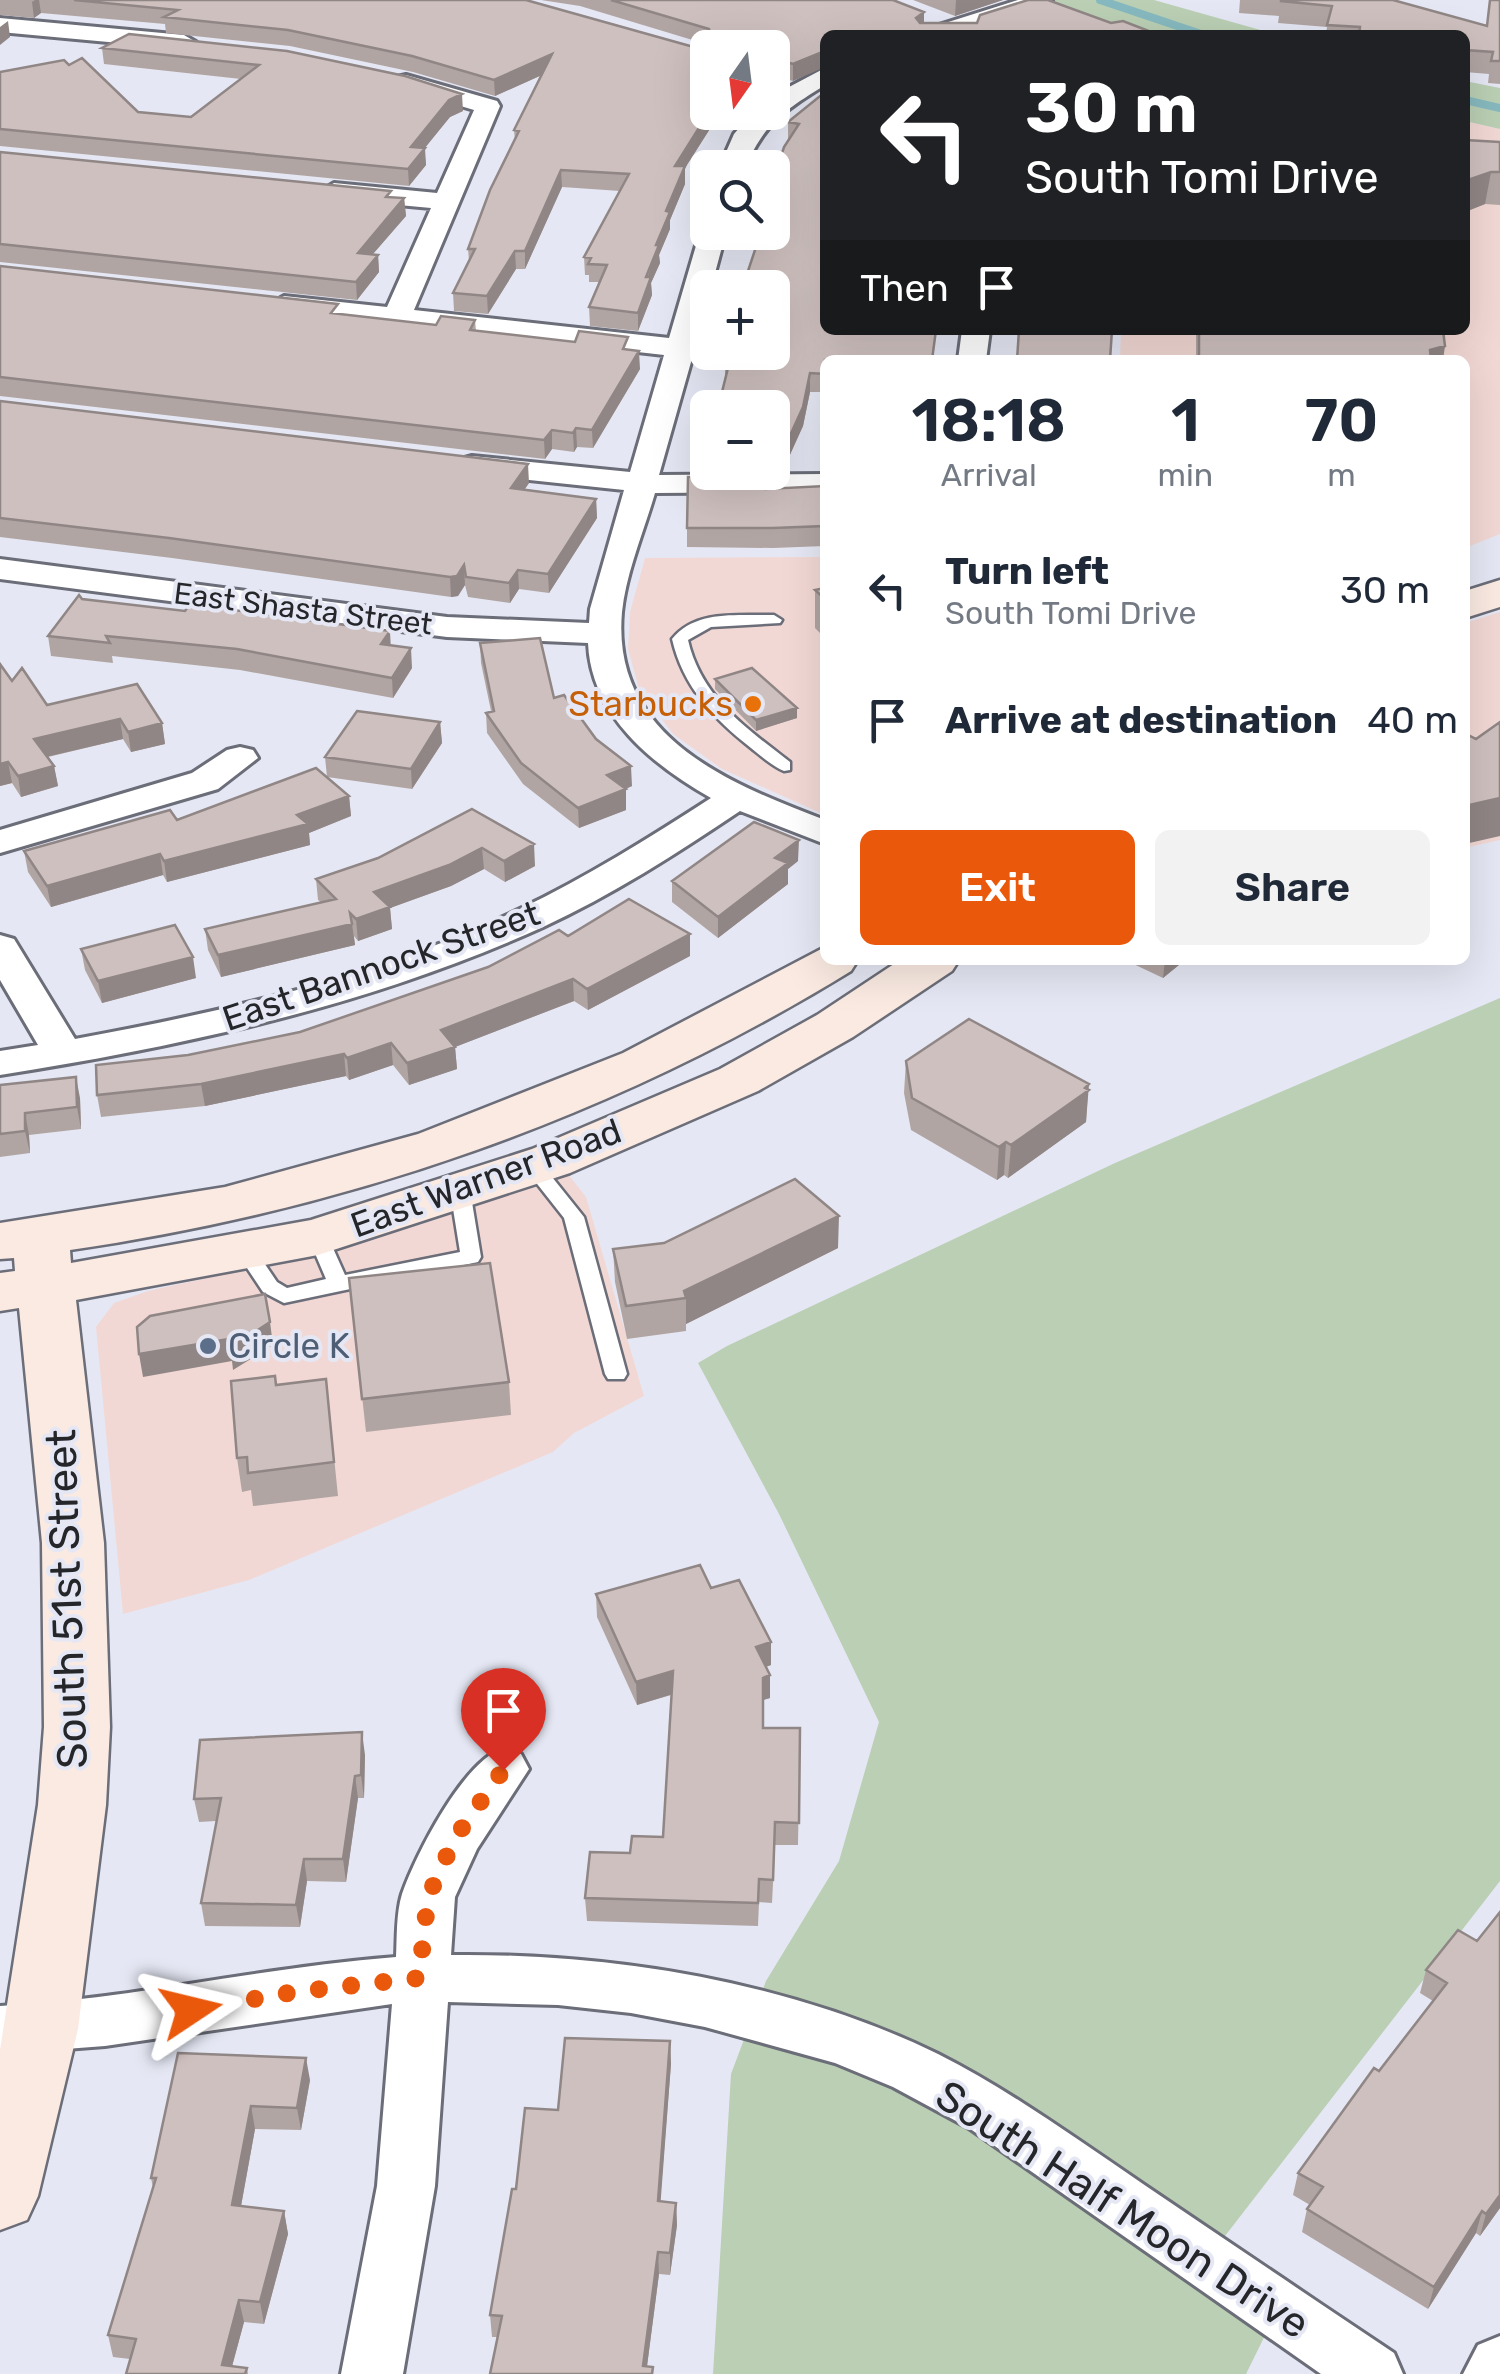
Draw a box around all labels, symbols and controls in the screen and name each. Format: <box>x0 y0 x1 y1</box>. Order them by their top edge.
north arrow <box>690 30 790 130</box>
map controls <box>690 30 790 490</box>
text: 30 m <box>1025 67 1198 150</box>
icon: left <box>860 70 990 200</box>
button: search <box>690 150 790 250</box>
text: South Tomi Drive <box>1025 151 1379 204</box>
icon: arrive <box>969 260 1024 315</box>
text: Then <box>860 265 949 311</box>
button: + <box>690 270 790 370</box>
text: 18:18 <box>912 385 1066 456</box>
text: 1 <box>1171 385 1200 456</box>
text: 70 <box>1305 385 1378 456</box>
button: − <box>690 390 790 490</box>
text: Arrival <box>941 456 1037 494</box>
text: min <box>1158 456 1213 494</box>
text: m <box>1327 456 1356 494</box>
text: Turn left <box>945 548 1109 594</box>
icon: left <box>860 563 915 618</box>
text: 30 m <box>1340 567 1430 613</box>
street label: East Shasta Street <box>172 575 435 643</box>
text: South Tomi Drive <box>945 594 1196 632</box>
place label: Starbucks <box>568 683 733 725</box>
marker: Starbucks <box>742 693 764 715</box>
icon: arrive <box>860 693 915 748</box>
text: Arrive at destination <box>945 697 1337 743</box>
text: 40 m <box>1367 697 1458 743</box>
button: Exit <box>860 830 1135 945</box>
button: Share <box>1155 830 1430 945</box>
street label: East Bannock Street <box>217 892 545 1040</box>
street label: East Warner Road <box>345 1110 627 1246</box>
place label: Circle K <box>228 1325 350 1367</box>
marker: Circle K <box>197 1335 219 1357</box>
street label: South 51st Street <box>36 1428 98 1770</box>
pin <box>461 1668 546 1771</box>
icon: arrive <box>476 1683 531 1738</box>
position arrow <box>139 1958 243 2062</box>
street label: South Half Moon Drive <box>926 2070 1319 2349</box>

